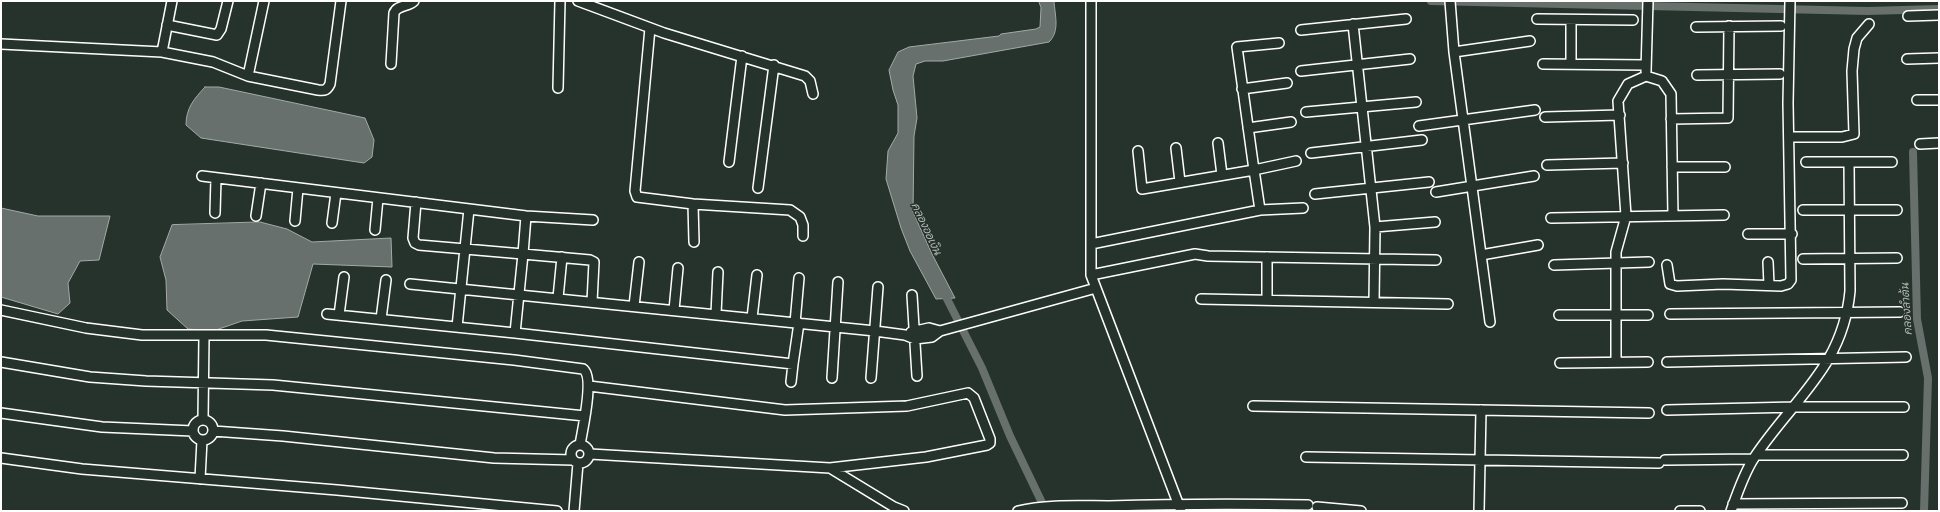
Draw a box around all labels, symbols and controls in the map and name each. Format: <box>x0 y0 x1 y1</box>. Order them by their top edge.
water label: คลองออเงิน <box>908 201 944 257</box>
water label: คลองลำต้น <box>1899 282 1915 336</box>

